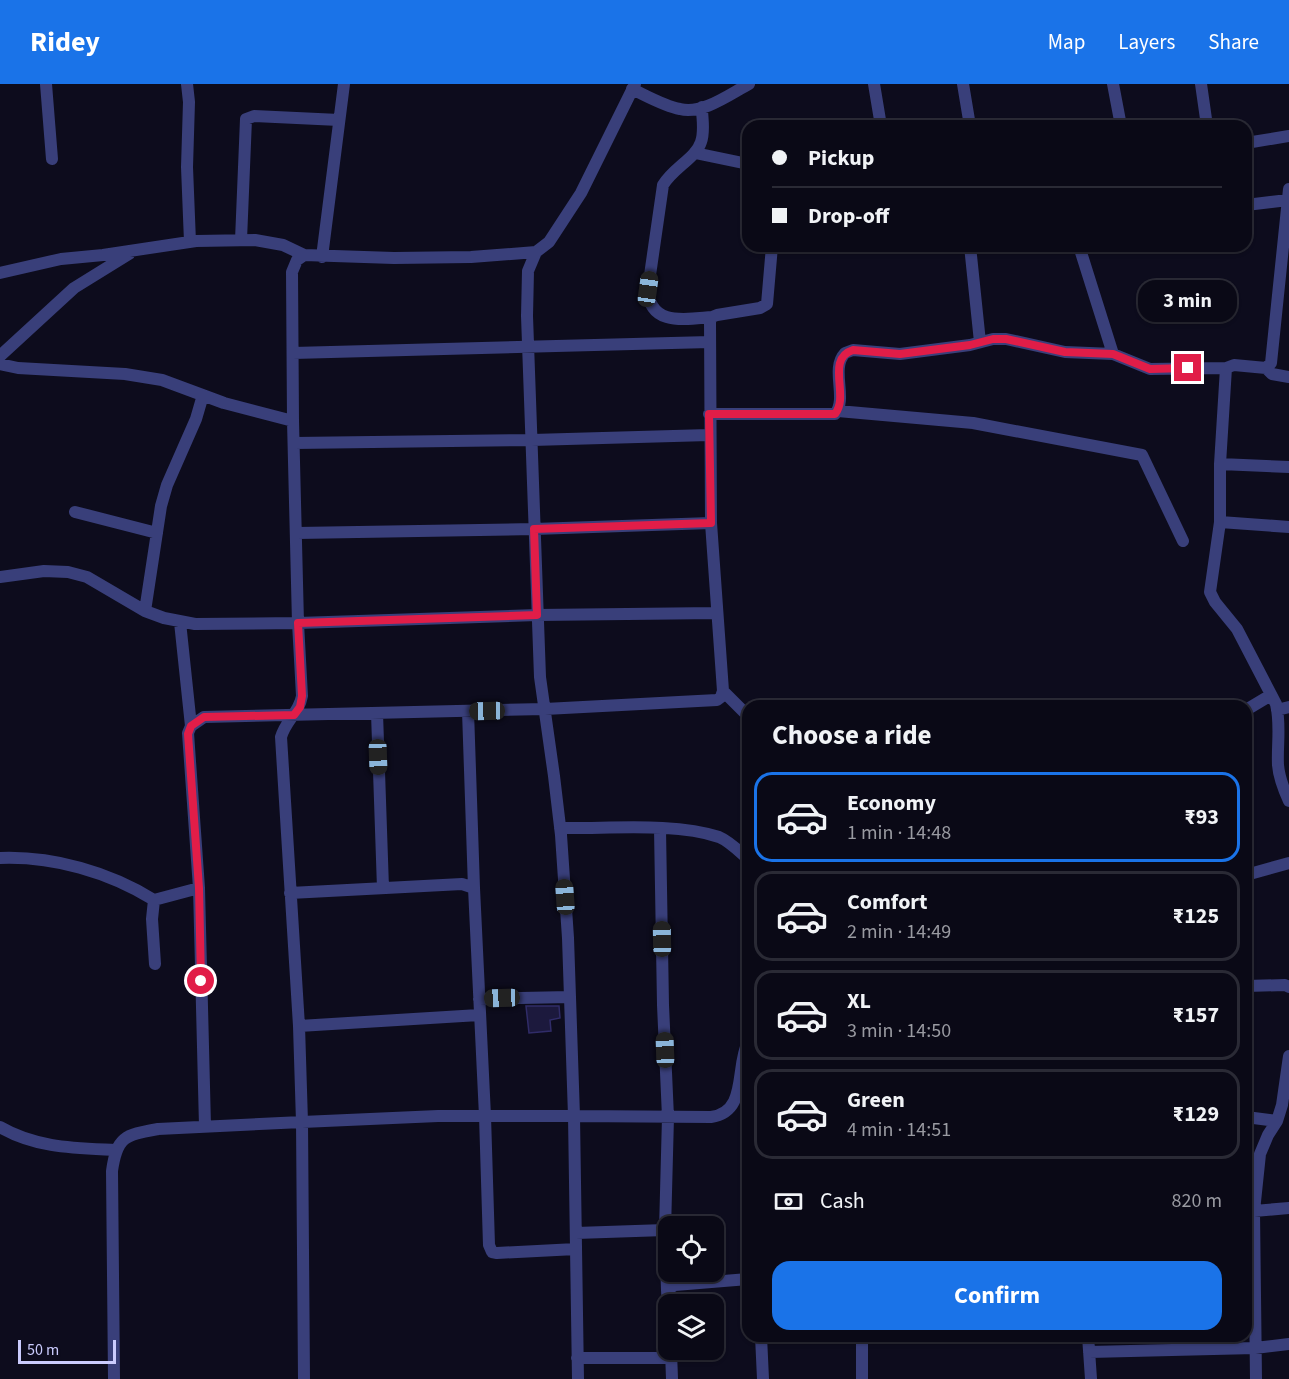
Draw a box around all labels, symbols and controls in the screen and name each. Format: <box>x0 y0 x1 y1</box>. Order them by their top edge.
text: Ridey <box>30 22 100 62</box>
text: Map <box>1048 27 1085 57</box>
text: Layers <box>1118 27 1175 57</box>
text: Share <box>1208 27 1259 57</box>
text: Pickup <box>808 142 874 174</box>
text: Drop-off <box>808 200 889 232</box>
car <box>637 270 659 308</box>
callout: 3 min <box>1138 281 1238 323</box>
text: 3 min <box>1163 287 1212 315</box>
route end <box>1174 354 1201 381</box>
car <box>469 702 505 720</box>
text: Choose a ride <box>772 716 932 755</box>
car <box>368 739 388 775</box>
text: Economy <box>847 787 936 819</box>
icon: car <box>775 790 829 844</box>
text: ₹93 <box>1184 801 1219 833</box>
text: 1 min · 14:48 <box>847 819 951 847</box>
car <box>555 878 575 916</box>
text: Comfort <box>847 886 928 918</box>
icon: car <box>775 889 829 943</box>
text: ₹125 <box>1173 900 1219 932</box>
text: 2 min · 14:49 <box>847 918 951 946</box>
car <box>653 921 671 957</box>
route start <box>187 967 214 994</box>
text: XL <box>847 985 871 1017</box>
car <box>484 988 520 1008</box>
icon: car <box>775 988 829 1042</box>
text: ₹157 <box>1173 999 1219 1031</box>
text: 3 min · 14:50 <box>847 1017 951 1045</box>
car <box>655 1032 675 1068</box>
text: Green <box>847 1084 905 1116</box>
icon: car <box>775 1087 829 1141</box>
text: ₹129 <box>1173 1098 1219 1130</box>
text: 4 min · 14:51 <box>847 1116 951 1144</box>
icon: cash <box>772 1185 805 1218</box>
text: Cash <box>820 1185 865 1217</box>
text: 820 m <box>1172 1187 1222 1215</box>
map controls <box>658 1216 724 1360</box>
button: locate <box>658 1216 724 1282</box>
button: Confirm <box>772 1261 1222 1330</box>
button: layers <box>658 1294 724 1360</box>
scale bar <box>18 1337 116 1364</box>
text: 50 m <box>27 1339 59 1361</box>

